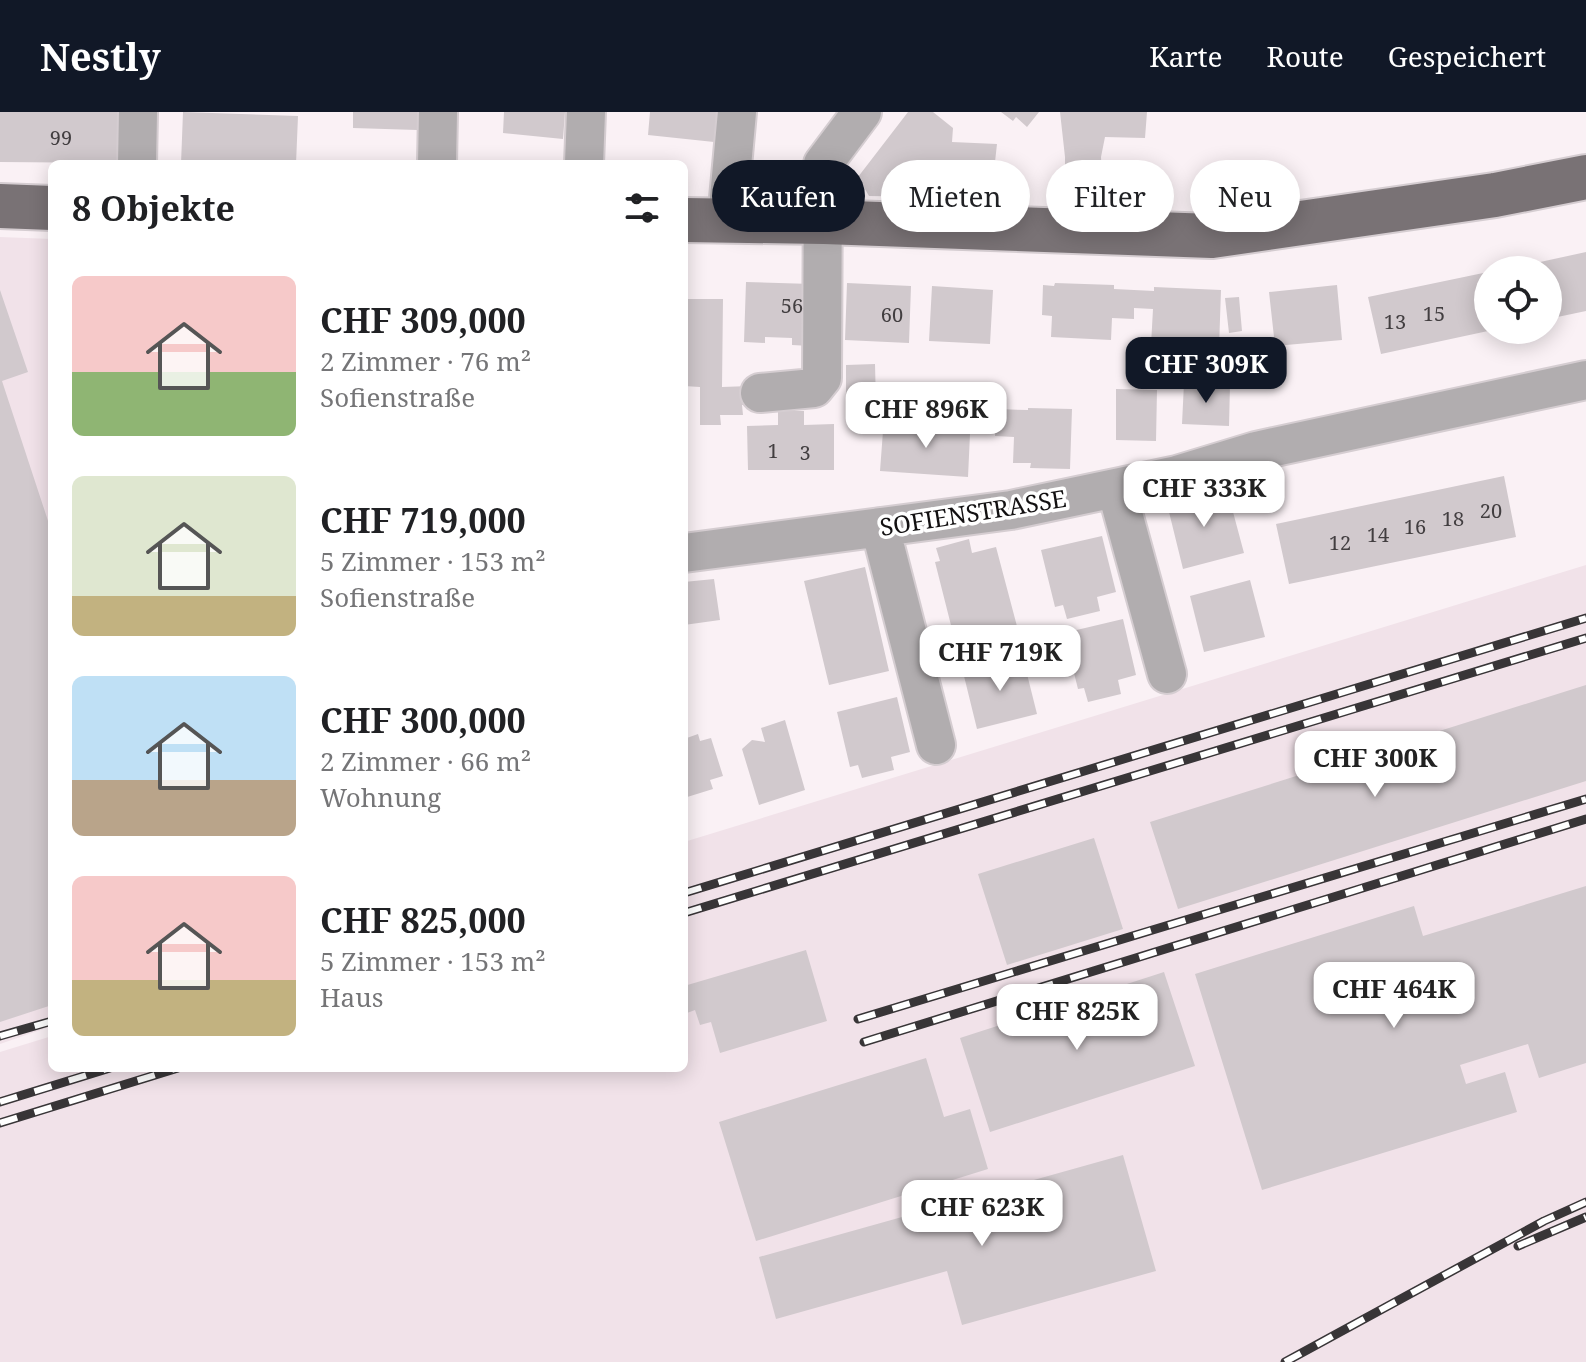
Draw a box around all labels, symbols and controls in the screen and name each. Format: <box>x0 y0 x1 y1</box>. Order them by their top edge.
text: Nestly <box>40 30 161 82</box>
text: Karte <box>1149 37 1223 75</box>
text: Route <box>1267 37 1344 75</box>
text: Gespeichert <box>1388 37 1546 75</box>
house number: 99 <box>50 124 72 151</box>
chip: Kaufen <box>712 160 865 232</box>
chip: Mieten <box>881 160 1030 232</box>
chip: Filter <box>1046 160 1174 232</box>
chip: Neu <box>1190 160 1300 232</box>
text: 8 Objekte <box>72 185 235 231</box>
icon: filters <box>620 186 664 230</box>
map controls <box>1474 256 1562 344</box>
button: locate <box>1474 256 1562 344</box>
house number: 56 <box>781 292 803 319</box>
text: CHF 309,000 <box>320 297 526 343</box>
house number: 15 <box>1423 300 1445 327</box>
house number: 60 <box>881 301 903 328</box>
icon: home <box>136 308 232 404</box>
house number: 13 <box>1384 308 1406 335</box>
pin: CHF 309K <box>1123 337 1289 405</box>
text: 2 Zimmer · 76 m² <box>320 343 531 379</box>
text: CHF 309K <box>1144 345 1268 381</box>
text: Sofienstraße <box>320 379 475 415</box>
pin: CHF 896K <box>843 382 1009 450</box>
text: CHF 896K <box>864 390 988 426</box>
house number: 1 <box>767 437 779 464</box>
house number: 3 <box>799 439 811 466</box>
pin: CHF 333K <box>1121 461 1287 529</box>
text: CHF 333K <box>1142 469 1266 505</box>
street label: SOFIENSTRASSE <box>878 481 1068 543</box>
text: CHF 719,000 <box>320 497 526 543</box>
house number: 20 <box>1480 497 1502 524</box>
house number: 18 <box>1442 505 1464 532</box>
icon: home <box>136 508 232 604</box>
house number: 16 <box>1404 513 1426 540</box>
house number: 14 <box>1367 521 1389 548</box>
house number: 12 <box>1329 529 1351 556</box>
text: 5 Zimmer · 153 m² <box>320 543 546 579</box>
text: Sofienstraße <box>320 579 475 615</box>
pin: CHF 719K <box>917 625 1083 693</box>
text: CHF 719K <box>938 633 1062 669</box>
text: CHF 300,000 <box>320 697 526 743</box>
icon: home <box>136 708 232 804</box>
pin: CHF 300K <box>1292 731 1458 799</box>
text: CHF 300K <box>1313 739 1437 775</box>
text: 2 Zimmer · 66 m² <box>320 743 531 779</box>
text: Wohnung <box>320 779 441 815</box>
text: CHF 825,000 <box>320 897 526 943</box>
icon: home <box>136 908 232 1004</box>
text: 5 Zimmer · 153 m² <box>320 943 546 979</box>
pin: CHF 464K <box>1311 962 1477 1030</box>
text: CHF 464K <box>1332 970 1456 1006</box>
text: Haus <box>320 979 384 1015</box>
pin: CHF 825K <box>994 984 1160 1052</box>
text: CHF 825K <box>1015 992 1139 1028</box>
pin: CHF 623K <box>899 1180 1065 1248</box>
text: CHF 623K <box>920 1188 1044 1224</box>

